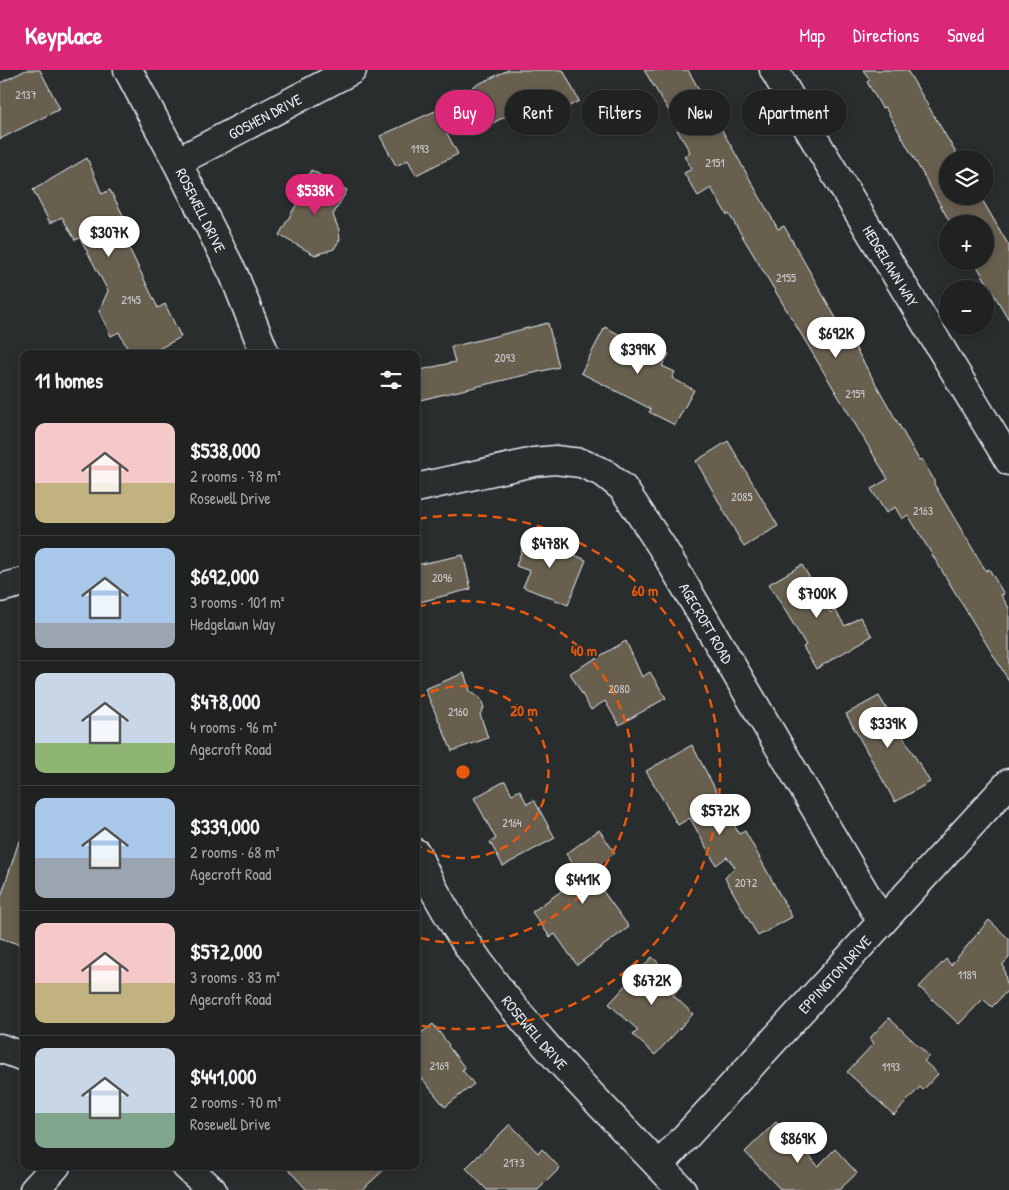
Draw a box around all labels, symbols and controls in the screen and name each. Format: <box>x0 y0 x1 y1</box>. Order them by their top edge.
text: Keyplace <box>25 19 102 51</box>
text: Map <box>800 23 825 48</box>
text: Directions <box>853 23 919 48</box>
text: Saved <box>947 23 984 48</box>
house number: 2137 <box>15 86 37 103</box>
street label: GOSHEN DRIVE <box>224 88 305 144</box>
chip: Buy <box>435 90 495 135</box>
chip: Rent <box>505 90 571 135</box>
chip: Filters <box>581 90 659 135</box>
chip: New <box>669 90 731 135</box>
chip: Apartment <box>741 90 847 135</box>
house number: 1193 <box>411 140 429 157</box>
map controls <box>939 150 994 335</box>
button: layers <box>939 150 994 205</box>
house number: 2151 <box>705 154 725 171</box>
street label: ROSEWELL DRIVE <box>171 164 231 256</box>
pin: $538K <box>280 174 350 216</box>
text: $538K <box>296 179 334 201</box>
button: + <box>939 215 994 270</box>
pin: $307K <box>74 216 144 258</box>
text: $307K <box>90 221 128 243</box>
street label: HEDGELAWN WAY <box>858 221 924 311</box>
house number: 2155 <box>776 269 796 286</box>
button: − <box>939 280 994 335</box>
house number: 2145 <box>121 291 141 308</box>
pin: $692K <box>801 316 871 359</box>
text: $692K <box>818 322 854 344</box>
pin: $399K <box>603 332 673 375</box>
text: $399K <box>620 338 656 360</box>
house number: 2093 <box>495 349 515 366</box>
text: 11 homes <box>35 366 103 395</box>
icon: filters <box>377 366 405 394</box>
house number: 2159 <box>845 385 865 402</box>
text: $538,000 <box>190 436 261 465</box>
icon: home <box>75 443 135 503</box>
text: 2 rooms · 78 m² <box>190 465 281 487</box>
text: Rosewell Drive <box>190 487 271 509</box>
house number: 2085 <box>731 488 753 505</box>
house number: 2163 <box>913 502 933 519</box>
pin: $478K <box>515 526 585 569</box>
text: $478K <box>531 532 569 554</box>
text: $692,000 <box>190 562 259 591</box>
icon: home <box>75 568 135 628</box>
house number: 2096 <box>432 569 452 586</box>
pin: $700K <box>782 576 852 619</box>
street label: AGECROFT ROAD <box>675 579 739 668</box>
text: 60 m <box>632 580 658 601</box>
text: $700K <box>798 582 836 604</box>
text: 3 rooms · 101 m² <box>190 591 285 613</box>
text: Hedgelawn Way <box>190 613 275 635</box>
text: 40 m <box>571 640 597 661</box>
house number: 2080 <box>608 680 630 697</box>
text: $478,000 <box>190 687 260 716</box>
icon: home <box>75 693 135 753</box>
text: 20 m <box>510 700 538 721</box>
house number: 2160 <box>448 703 468 720</box>
pin: $339K <box>853 706 923 749</box>
text: $339K <box>870 712 906 734</box>
text: 4 rooms · 96 m² <box>190 716 277 738</box>
text: Agecroft Road <box>190 738 271 760</box>
centre of rings <box>454 763 472 781</box>
pin: $572K <box>685 794 755 836</box>
text: $572K <box>701 799 739 821</box>
text: $339,000 <box>190 812 260 841</box>
house number: 2164 <box>502 814 522 831</box>
icon: home <box>75 818 135 878</box>
text: 2 rooms · 68 m² <box>190 841 279 863</box>
pin: $441K <box>548 862 618 905</box>
text: Agecroft Road <box>190 863 271 885</box>
text: $441K <box>566 868 600 890</box>
house number: 2072 <box>735 874 758 891</box>
street label: EPPINGTON DRIVE <box>793 930 876 1018</box>
text: $572,000 <box>190 937 262 966</box>
icon: home <box>75 943 135 1003</box>
pin: $672K <box>617 964 687 1006</box>
text: 3 rooms · 83 m² <box>190 966 280 988</box>
house number: 1189 <box>958 966 977 983</box>
text: $672K <box>633 969 671 991</box>
text: Agecroft Road <box>190 988 271 1010</box>
street label: ROSEWELL DRIVE <box>497 991 573 1074</box>
house number: 2169 <box>429 1057 449 1074</box>
house number: 1193 <box>882 1058 900 1075</box>
text: $441,000 <box>190 1062 257 1091</box>
icon: home <box>75 1068 135 1128</box>
text: 2 rooms · 70 m² <box>190 1091 281 1113</box>
text: Rosewell Drive <box>190 1113 271 1135</box>
pin: $869K <box>763 1122 833 1164</box>
text: $869K <box>780 1127 816 1149</box>
house number: 2173 <box>503 1154 525 1171</box>

